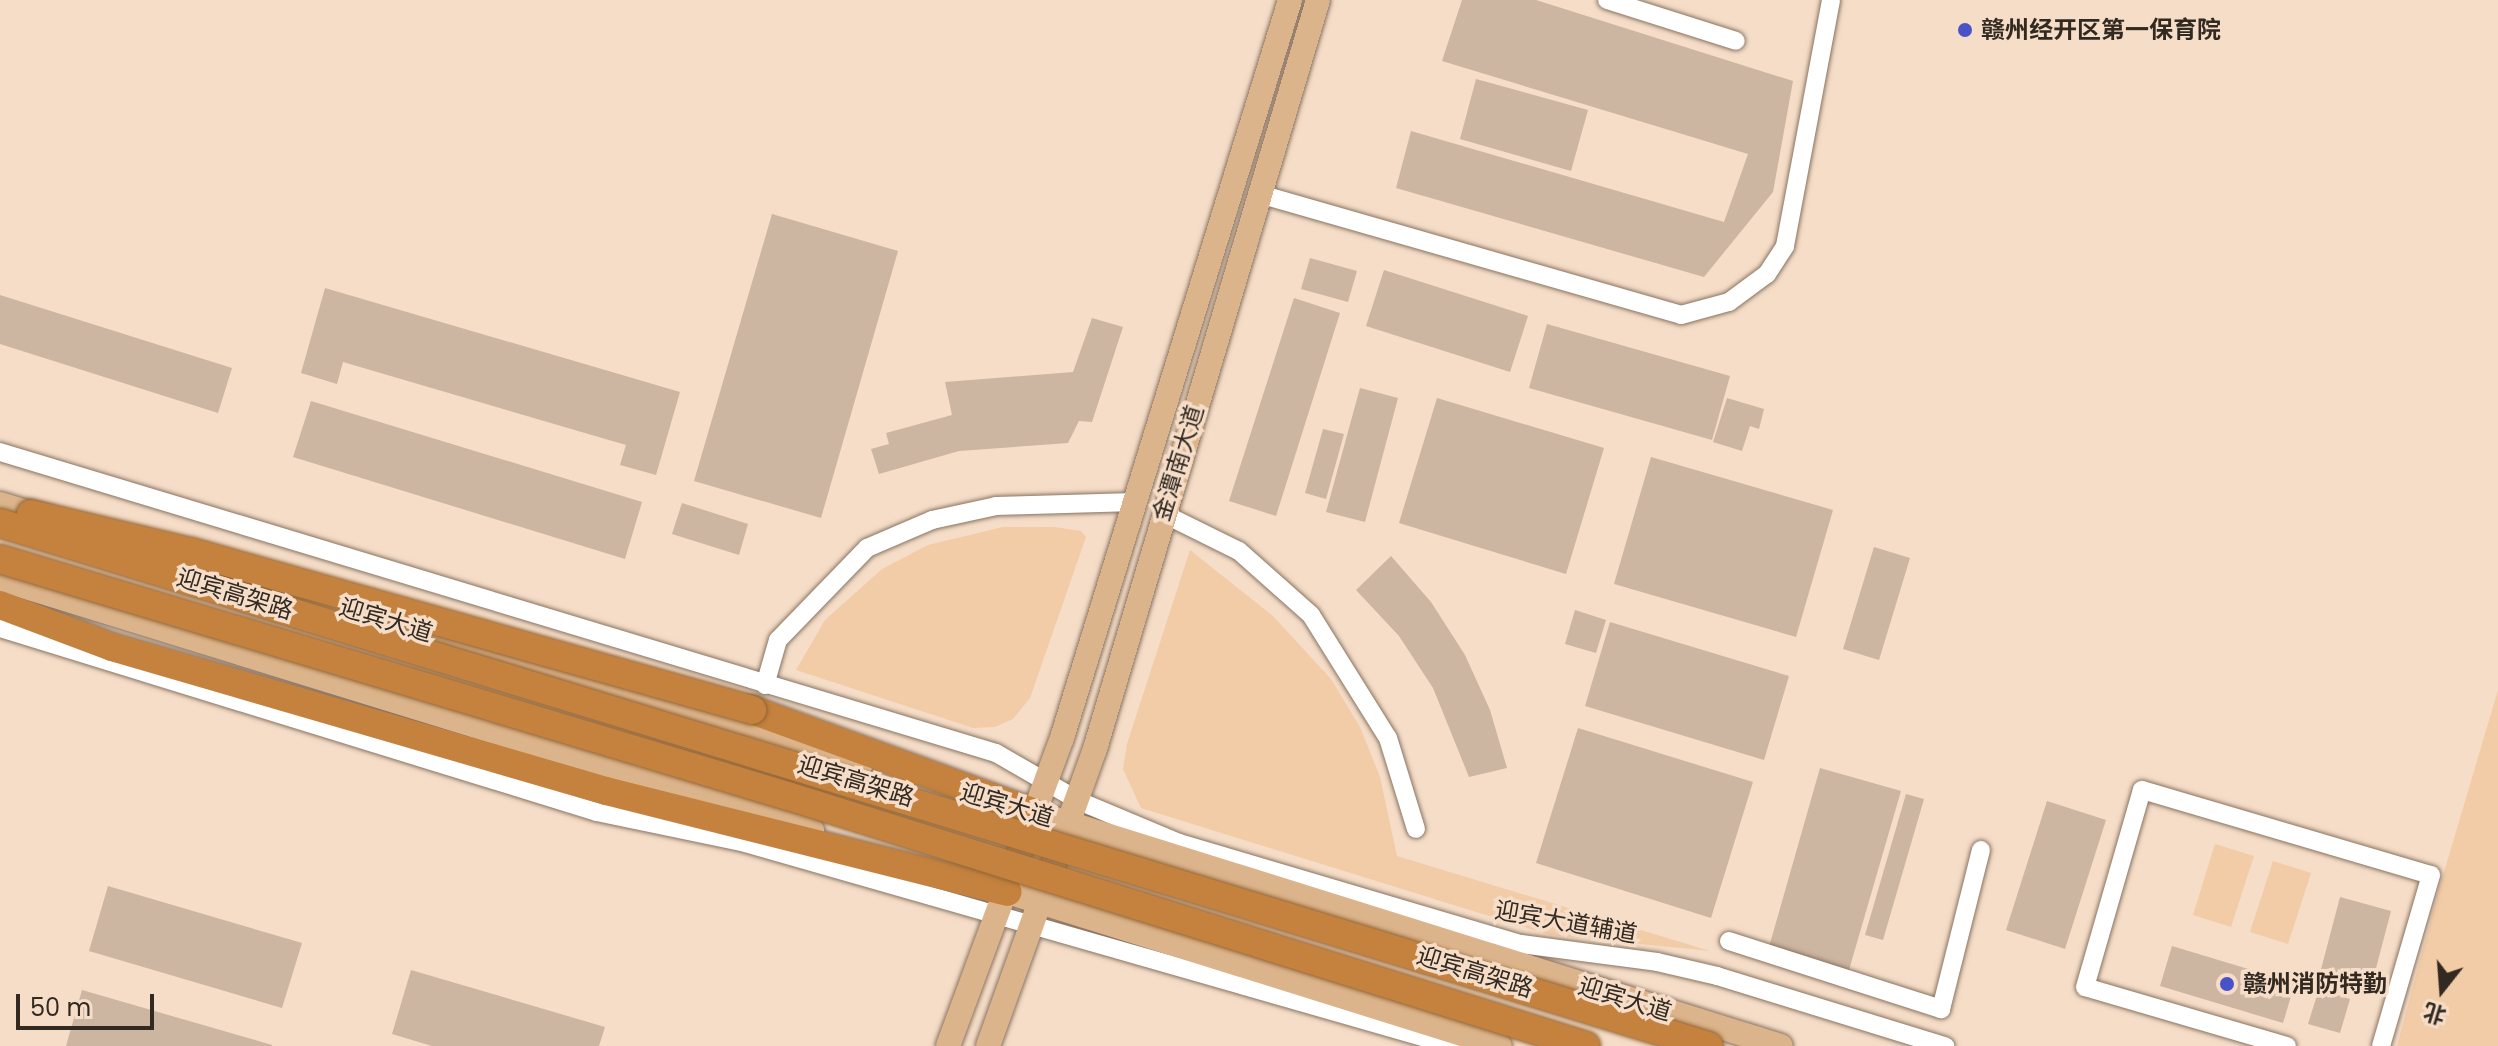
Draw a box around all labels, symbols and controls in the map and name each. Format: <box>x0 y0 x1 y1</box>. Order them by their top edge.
place label: 赣州经开区第一保育院 <box>1981 16 2221 44</box>
marker: 赣州经开区第一保育院 <box>1956 21 1974 39</box>
street label: 金潭南大道 <box>1147 401 1209 525</box>
street label: 迎宾高架路 <box>173 563 297 625</box>
street label: 迎宾大道 <box>336 592 436 648</box>
street label: 迎宾高架路 <box>794 750 918 812</box>
street label: 迎宾大道 <box>957 777 1057 833</box>
street label: 迎宾大道辅道 <box>1493 895 1639 949</box>
street label: 迎宾高架路 <box>1413 941 1537 1003</box>
north arrow <box>2402 950 2482 1030</box>
place label: 赣州消防特勤 <box>2243 970 2387 998</box>
street label: 迎宾大道 <box>1575 971 1675 1027</box>
marker: 赣州消防特勤 <box>2218 975 2236 993</box>
scale bar <box>20 978 158 1028</box>
text: 50 m <box>30 991 91 1024</box>
text: 北 <box>2420 995 2450 1031</box>

